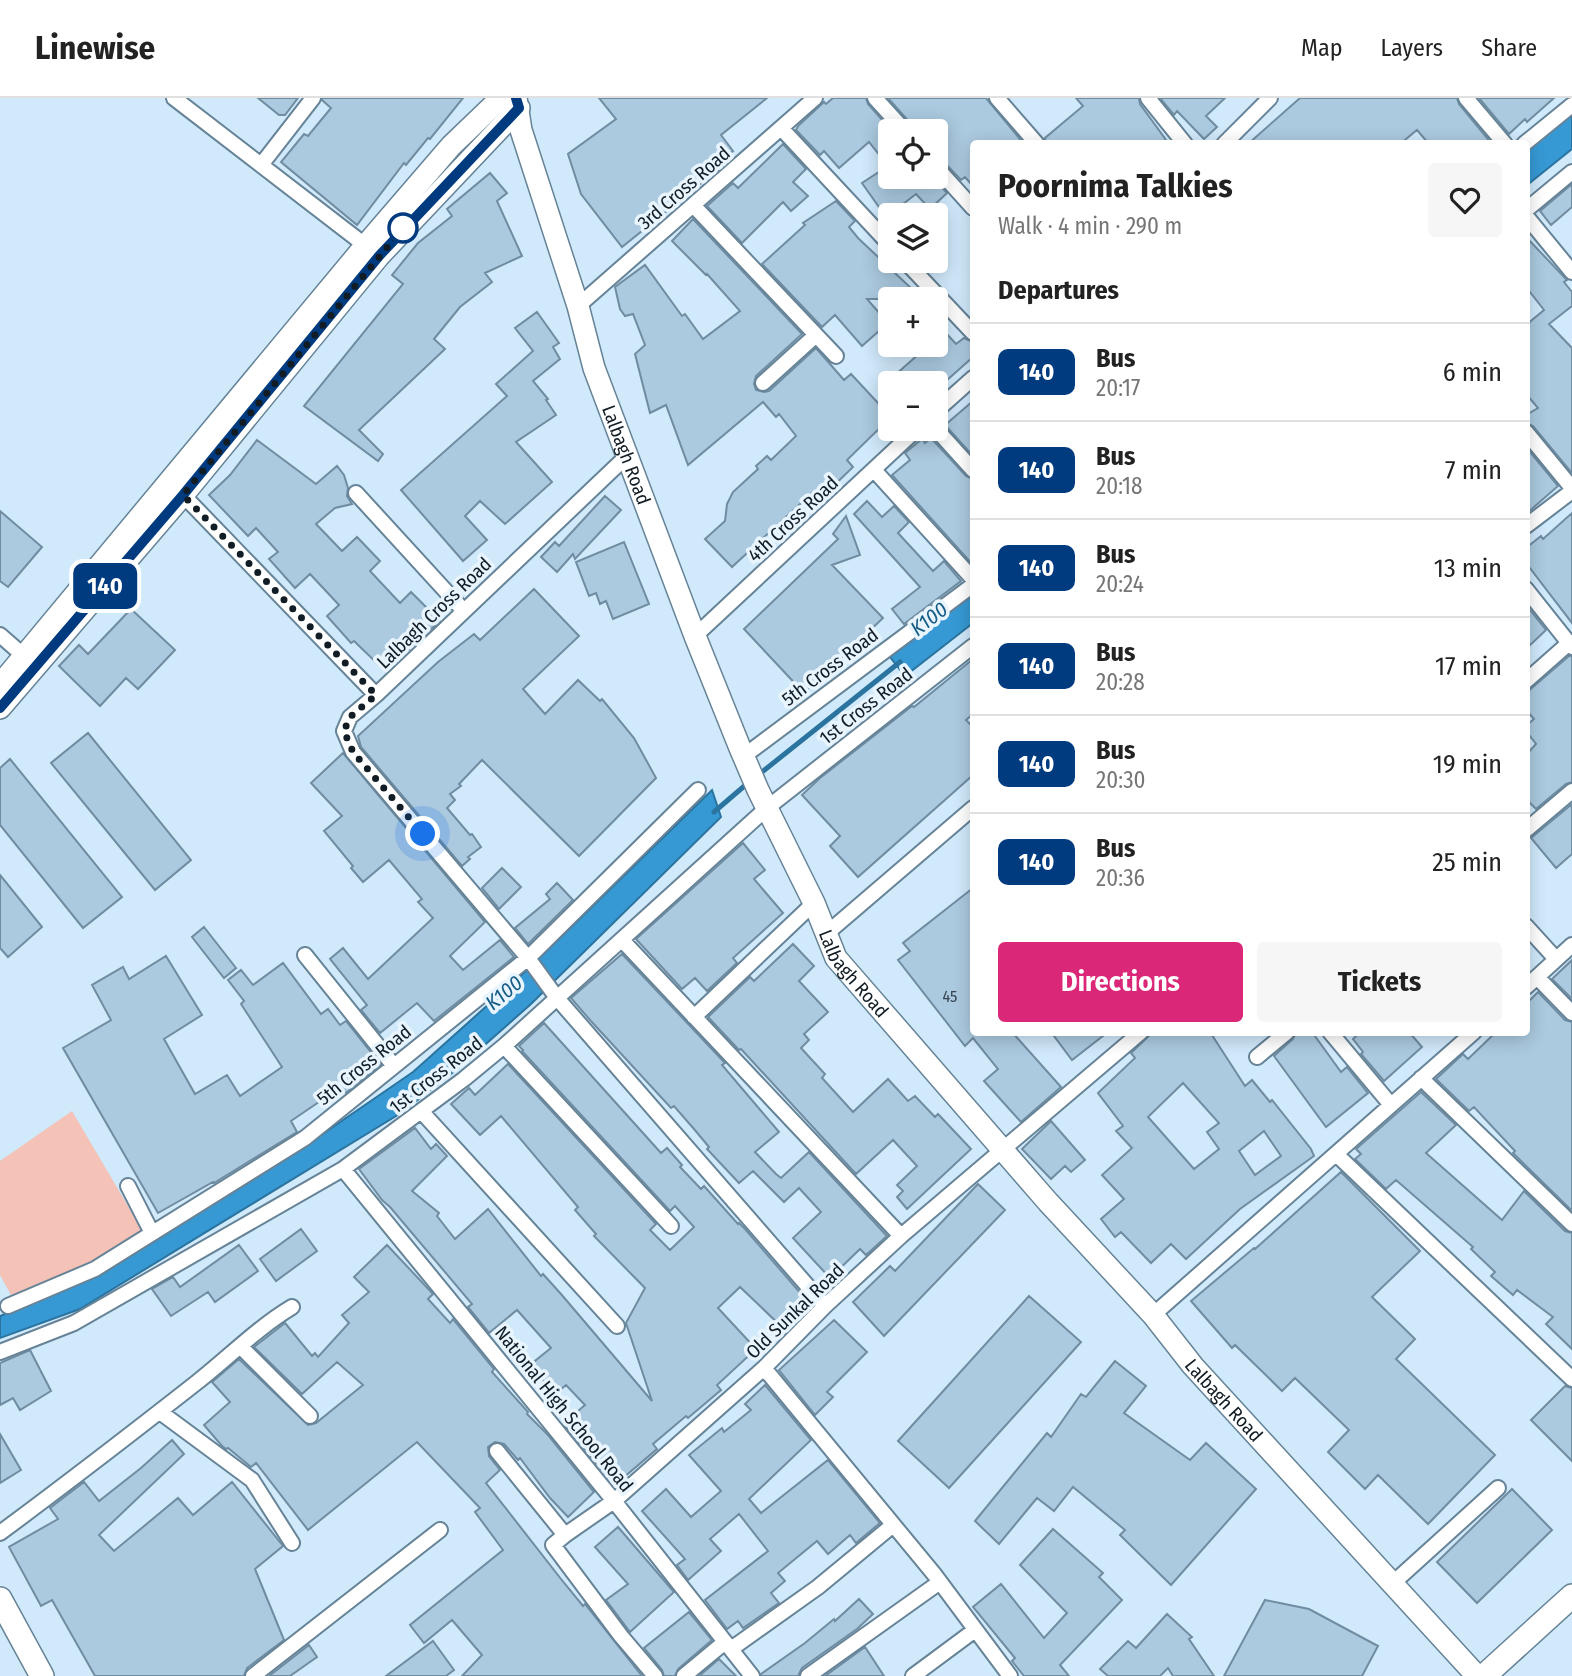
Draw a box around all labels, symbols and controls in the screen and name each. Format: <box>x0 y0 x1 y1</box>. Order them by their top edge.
text: Linewise <box>35 28 155 68</box>
text: Map <box>1301 34 1343 62</box>
text: Layers <box>1381 34 1443 62</box>
text: Share <box>1481 34 1537 62</box>
map controls <box>878 119 948 441</box>
button: locate <box>878 119 948 189</box>
street label: 3rd Cross Road <box>633 142 735 234</box>
button: heart <box>1428 163 1502 237</box>
text: Poornima Talkies <box>998 166 1233 206</box>
button: layers <box>878 203 948 273</box>
text: Walk · 4 min · 290 m <box>998 212 1182 240</box>
unlabelled marker <box>388 213 418 243</box>
text: Departures <box>998 275 1119 306</box>
button: + <box>878 287 948 357</box>
text: Bus <box>1096 343 1135 374</box>
text: 6 min <box>1443 357 1502 388</box>
text: 140 <box>1019 358 1054 386</box>
button: − <box>878 371 948 441</box>
text: 20:17 <box>1096 374 1140 402</box>
street label: Lalbagh Road <box>597 402 656 508</box>
text: Bus <box>1096 441 1135 472</box>
text: 7 min <box>1445 455 1502 486</box>
text: 140 <box>1019 456 1054 484</box>
street label: 4th Cross Road <box>743 471 843 567</box>
text: 20:18 <box>1096 472 1143 500</box>
text: Bus <box>1096 539 1135 570</box>
street label: Lalbagh Cross Road <box>372 553 496 673</box>
text: 13 min <box>1434 553 1502 584</box>
text: 140 <box>1019 554 1054 582</box>
line badge: 140 <box>65 563 145 609</box>
text: 20:24 <box>1096 570 1144 598</box>
text: 140 <box>87 572 123 600</box>
water label: K100 <box>905 596 953 642</box>
street label: 5th Cross Road <box>777 623 883 711</box>
text: Bus <box>1096 637 1135 668</box>
text: 17 min <box>1435 651 1502 682</box>
text: 140 <box>1019 652 1054 680</box>
street label: 1st Cross Road <box>815 663 917 749</box>
text: 20:28 <box>1096 668 1145 696</box>
text: Bus <box>1096 735 1135 766</box>
text: 19 min <box>1433 749 1502 780</box>
text: 140 <box>1019 750 1054 778</box>
text: 20:30 <box>1096 766 1146 794</box>
your location <box>405 816 440 851</box>
text: Bus <box>1096 833 1135 864</box>
text: 25 min <box>1432 847 1502 878</box>
text: 140 <box>1019 848 1054 876</box>
text: 20:36 <box>1096 864 1145 892</box>
street label: Lalbagh Road <box>814 926 894 1022</box>
button: Directions <box>998 942 1243 1022</box>
button: Tickets <box>1257 942 1502 1022</box>
water label: K100 <box>480 970 528 1016</box>
house number: 45 <box>943 987 957 1006</box>
street label: 5th Cross Road <box>312 1020 416 1110</box>
street label: 1st Cross Road <box>385 1032 487 1118</box>
street label: Old Sunkal Road <box>741 1258 849 1364</box>
street label: National High School Road <box>490 1321 638 1497</box>
street label: Lalbagh Road <box>1180 1354 1268 1446</box>

